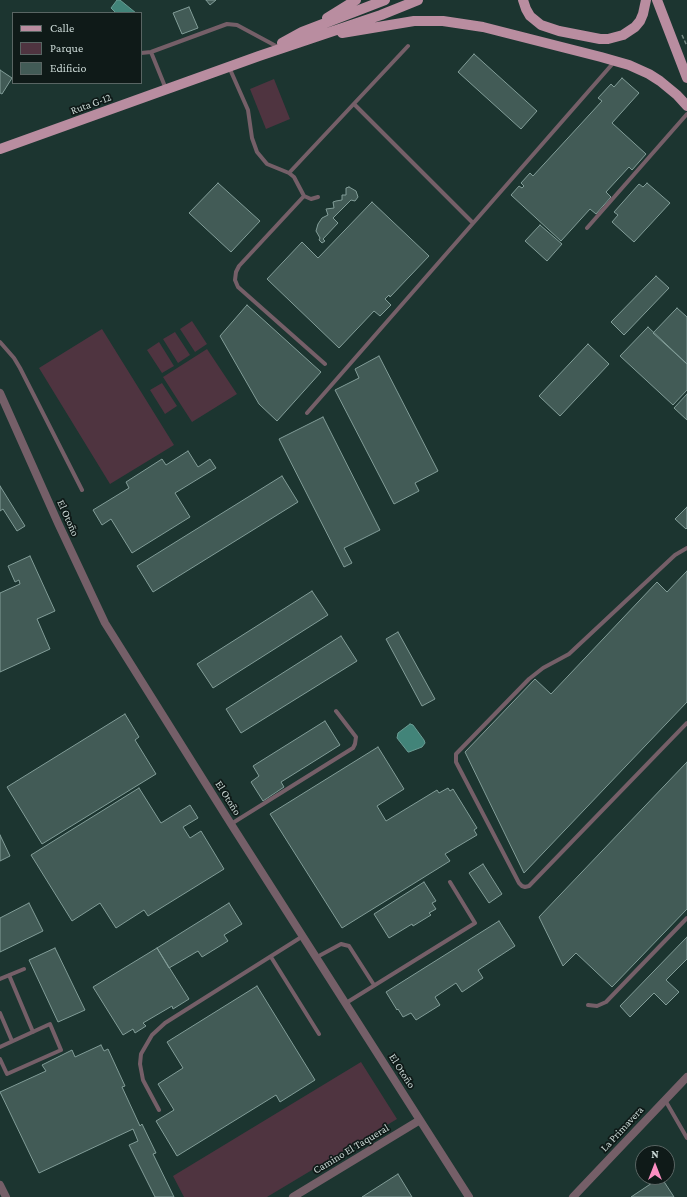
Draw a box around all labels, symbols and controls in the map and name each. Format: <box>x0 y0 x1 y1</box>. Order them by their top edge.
legend <box>12 12 142 84</box>
text: Calle <box>50 21 74 35</box>
text: Parque <box>50 41 83 55</box>
text: Edificio <box>50 61 86 75</box>
street label: Ruta G-12 <box>69 91 113 117</box>
street label: El Otoño <box>54 498 82 538</box>
street label: El Otoño <box>212 778 244 818</box>
street label: El Otoño <box>386 1051 418 1091</box>
street label: La Primavera <box>598 1103 646 1155</box>
street label: Camino El Taqueral <box>311 1121 391 1177</box>
north arrow <box>635 1145 675 1185</box>
text: N <box>651 1148 659 1160</box>

